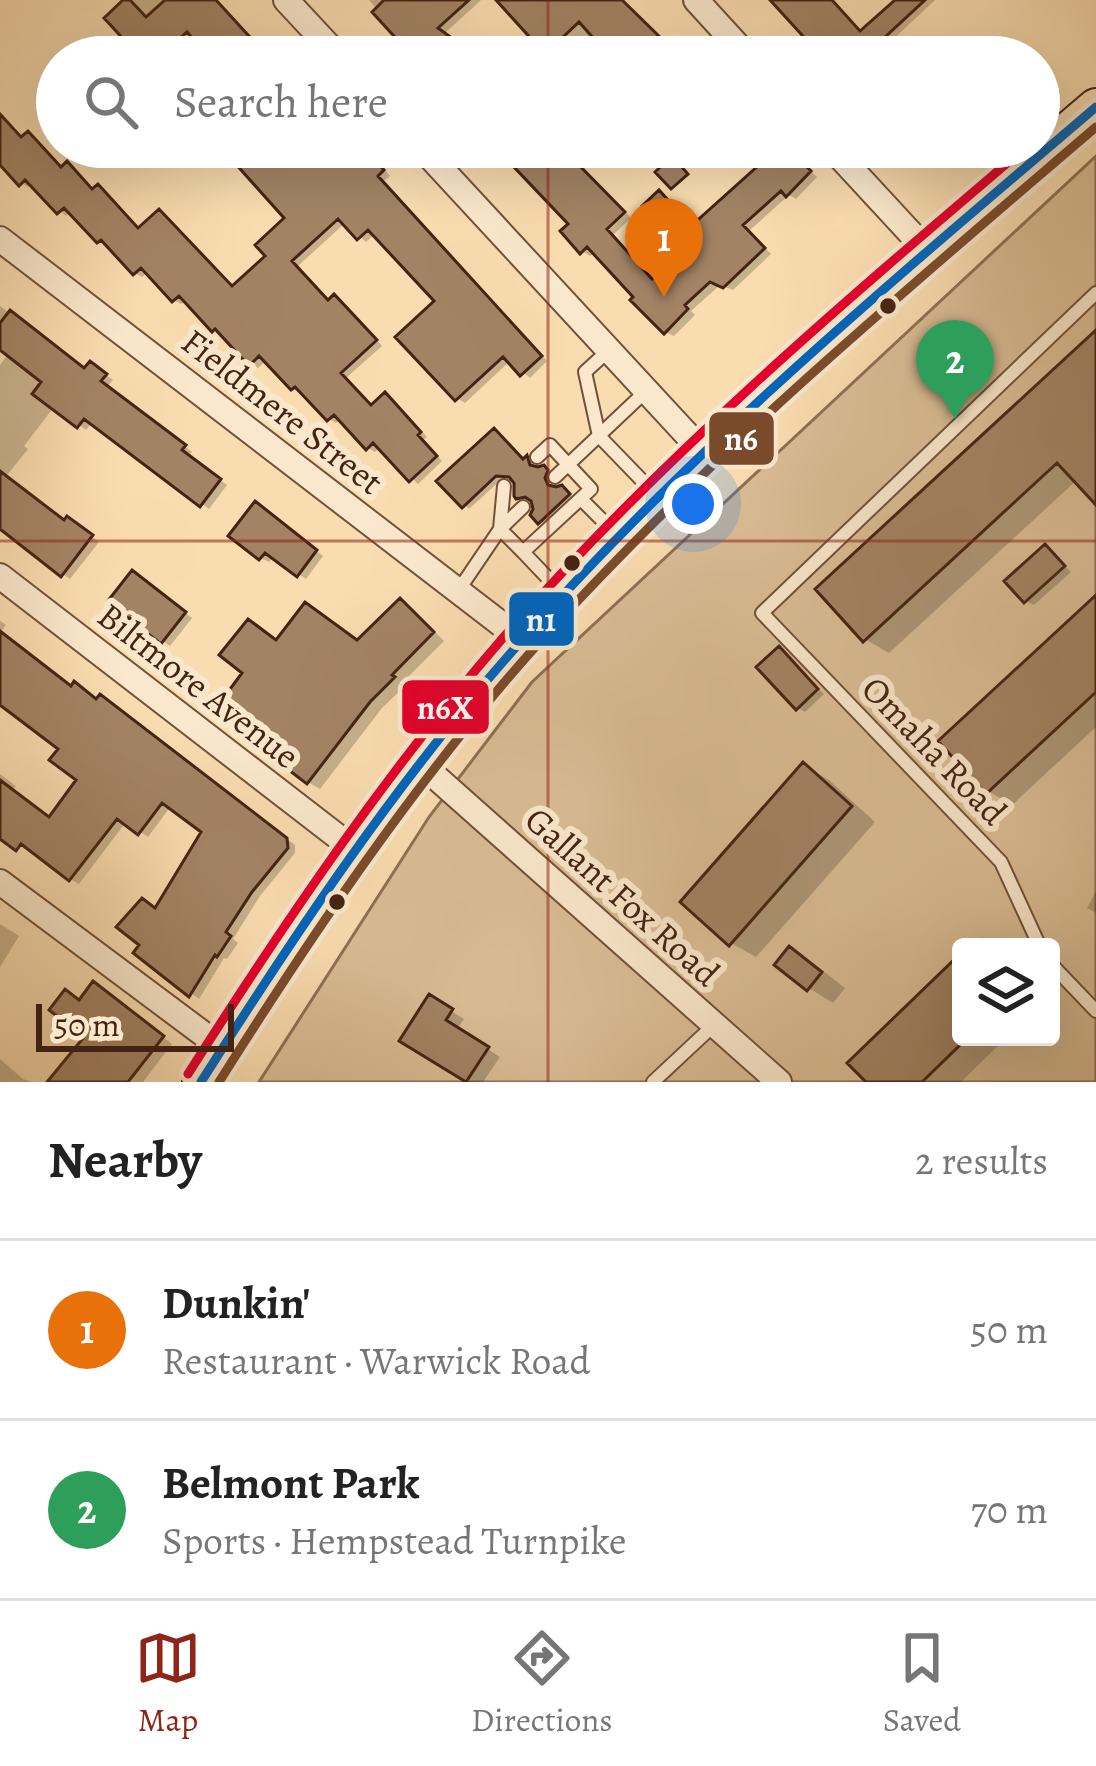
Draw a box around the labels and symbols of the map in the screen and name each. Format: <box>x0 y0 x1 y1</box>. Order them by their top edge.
pin: 1 <box>625 198 703 297</box>
unlabelled marker <box>877 295 899 317</box>
street label: Fieldmere Street <box>172 317 394 506</box>
pin: 2 <box>916 320 994 419</box>
line badge: n6 <box>707 410 776 467</box>
text: n6 <box>724 416 758 461</box>
your location <box>663 474 723 534</box>
unlabelled marker <box>561 552 583 574</box>
line badge: n1 <box>507 590 576 648</box>
street label: Biltmore Avenue <box>88 591 310 780</box>
text: n1 <box>526 597 556 642</box>
street label: Omaha Road <box>851 665 1019 836</box>
line badge: n6X <box>400 678 491 736</box>
text: n6X <box>417 685 474 730</box>
street label: Gallant Fox Road <box>515 796 731 998</box>
unlabelled marker <box>326 891 348 913</box>
scale bar <box>36 998 234 1051</box>

